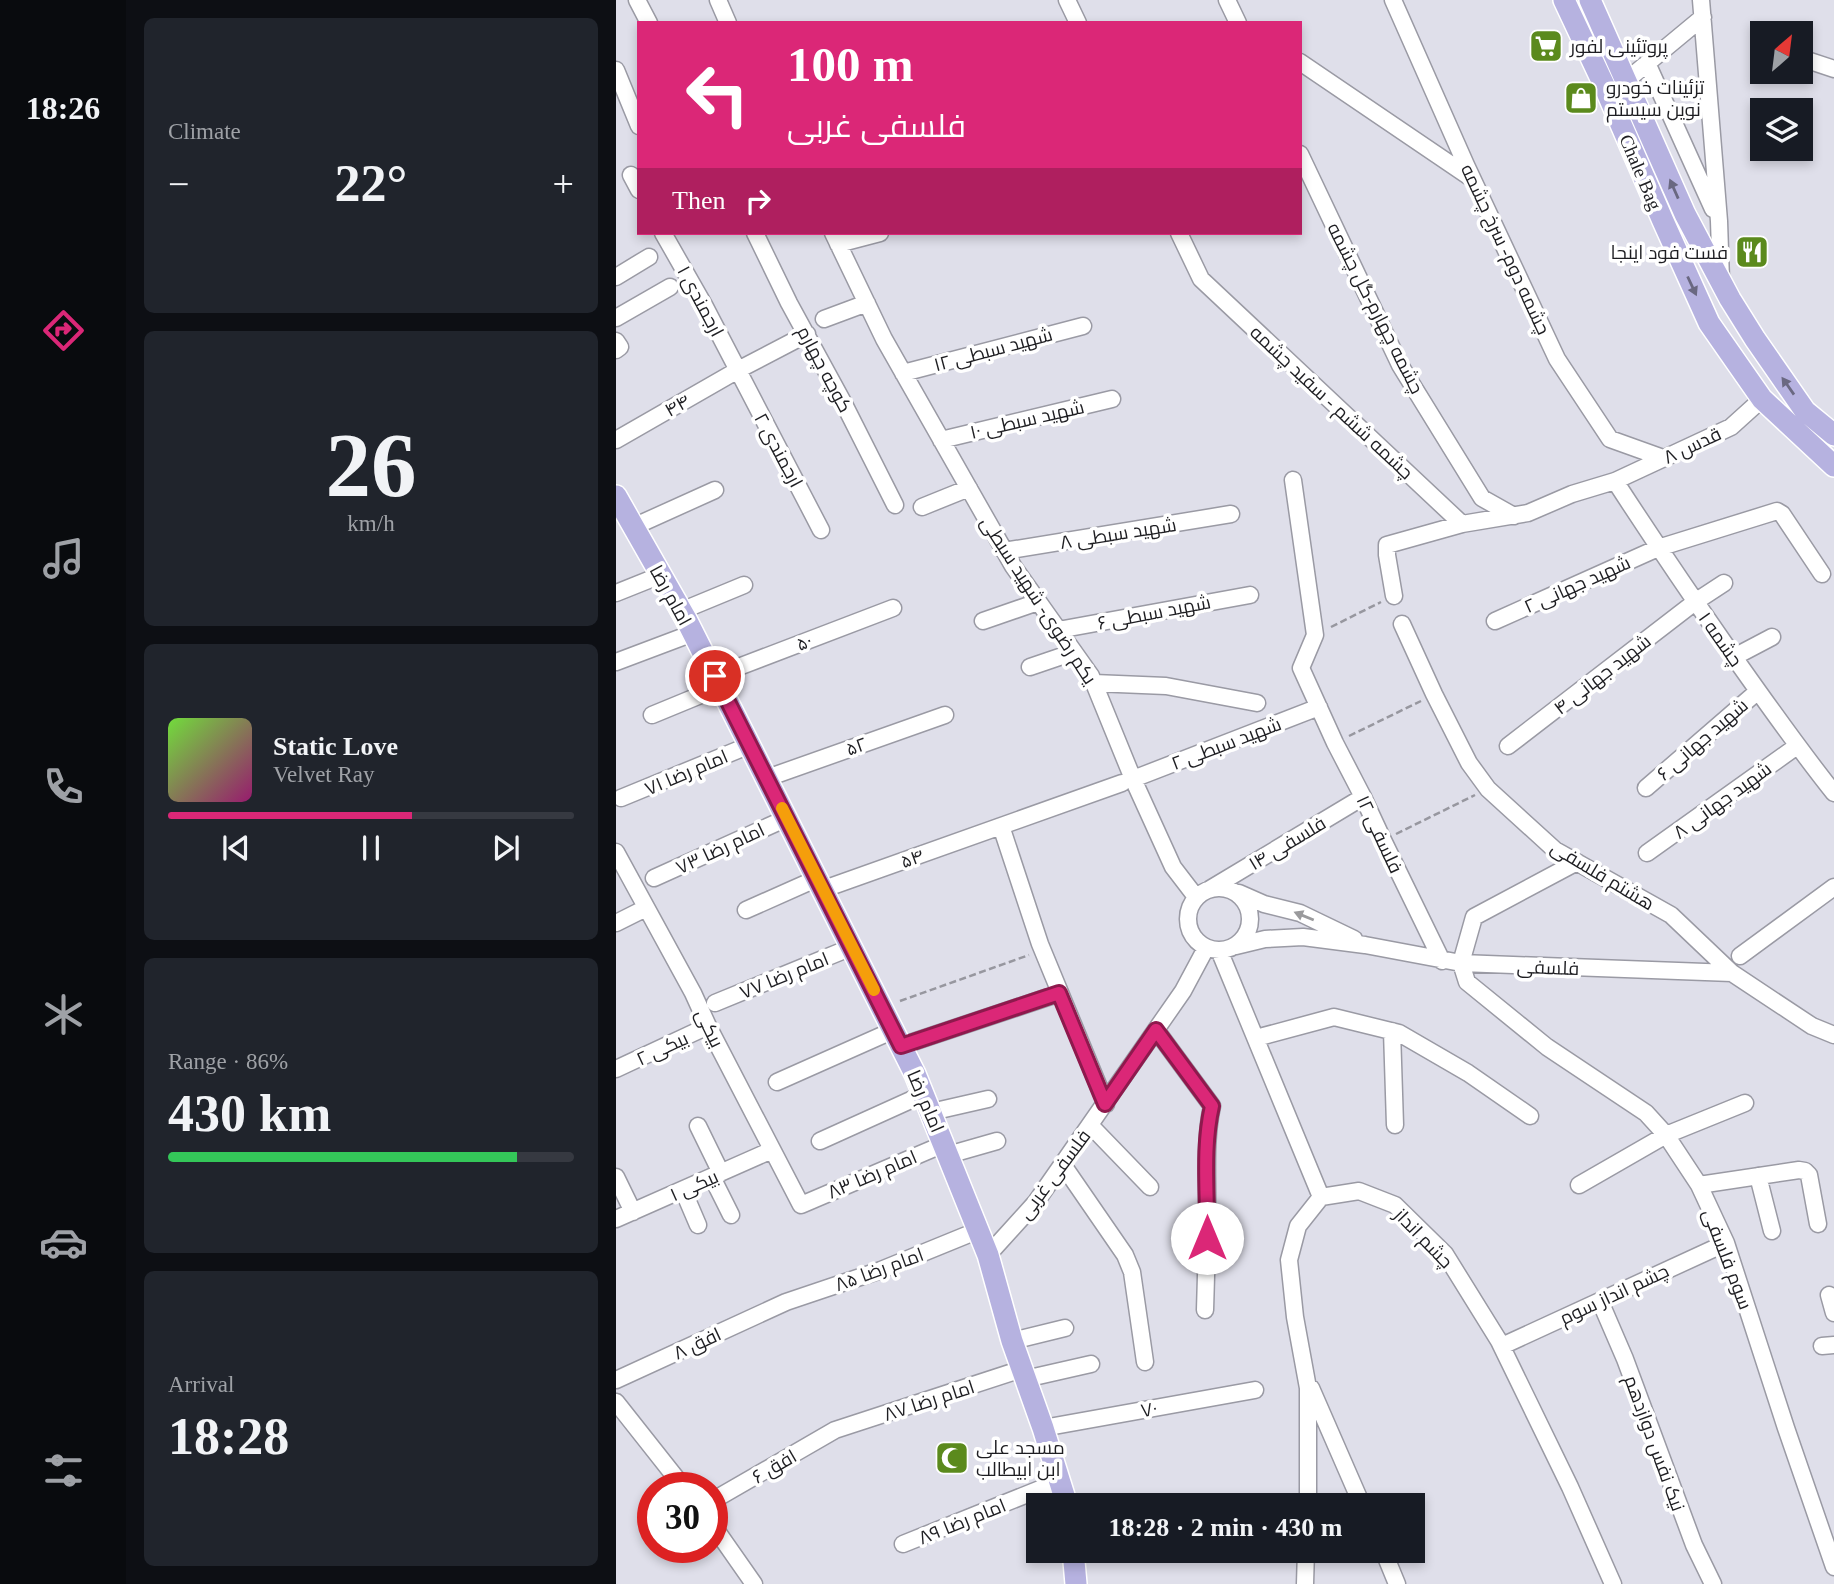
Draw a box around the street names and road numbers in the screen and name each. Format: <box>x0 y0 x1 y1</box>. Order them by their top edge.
street label: Chale Bag <box>1615 131 1666 213</box>
street label: چشمه دوم- سرخ چشمه <box>1454 161 1554 339</box>
street label: چشمه چهارم-گل چشمه <box>1321 219 1428 399</box>
street label: ۱ ارجمندی <box>672 262 728 341</box>
street label: چشمه ششم - سفید چشمه <box>1244 321 1417 486</box>
street label: کوچه چهارم <box>790 322 856 417</box>
street label: ۱۲ شهید سبطی <box>932 324 1055 376</box>
street label: ۴۴ <box>661 390 693 421</box>
street label: ۱۰ شهید سبطی <box>968 396 1086 444</box>
street label: ۲ ارجمندی <box>749 410 807 491</box>
street label: قدس ۸ <box>1660 423 1725 469</box>
street label: یکم رضوی- شهید سبطی <box>974 513 1101 690</box>
street label: ۸ شهید سبطی <box>1058 514 1178 554</box>
street label: ۲ شهید جهانی <box>1521 552 1634 618</box>
street label: امام رضا <box>643 561 696 631</box>
street label: ۶ شهید سبطی <box>1096 591 1213 635</box>
street label: چشمه ۱ <box>1693 608 1747 672</box>
street label: ۵۰ <box>793 630 815 655</box>
street label: ۴ شهید جهانی <box>1550 630 1655 719</box>
street label: ۶ شهید جهانی <box>1653 694 1753 785</box>
street label: ۲ شهید سبطی <box>1168 713 1284 775</box>
street label: ۵۲ <box>843 733 869 760</box>
street label: امام رضا ۷۱ <box>641 746 732 802</box>
street label: ۸ شهید جهانی <box>1669 758 1776 844</box>
street label: ۱۲ فلسفی <box>1352 792 1407 877</box>
street label: ۱۴ فلسفی <box>1245 812 1330 875</box>
street label: امام رضا ۷۳ <box>673 819 769 881</box>
street label: هشتم فلسفی <box>1546 836 1658 917</box>
street label: ۵۴ <box>898 845 927 872</box>
street label: امام رضا ۷۷ <box>737 948 833 1006</box>
street label: فلسفی <box>1516 956 1580 980</box>
street label: بیکی <box>690 1006 728 1051</box>
street label: ۲ بیکی <box>633 1027 692 1070</box>
street label: امام رضا <box>900 1067 948 1137</box>
street label: فلسفی غربی <box>1014 1126 1096 1224</box>
street label: امام رضا ۸۳ <box>824 1146 921 1205</box>
street label: ۱ بیکی <box>667 1166 722 1206</box>
street label: چشم انداز <box>1387 1203 1457 1275</box>
street label: سوم فلسفی <box>1696 1206 1756 1313</box>
street label: امام رضا ۸۵ <box>832 1244 927 1298</box>
street label: چشم انداز سوم <box>1556 1260 1673 1332</box>
street label: افق ۸ <box>670 1323 725 1365</box>
street label: نیک نفس دوازدهم <box>1617 1372 1689 1515</box>
street label: امام رضا ۸۷ <box>881 1376 978 1428</box>
street label: ۷۰ <box>1139 1398 1159 1421</box>
street label: افق ۶ <box>748 1445 801 1489</box>
street label: امام رضا ۸۹ <box>916 1494 1010 1551</box>

